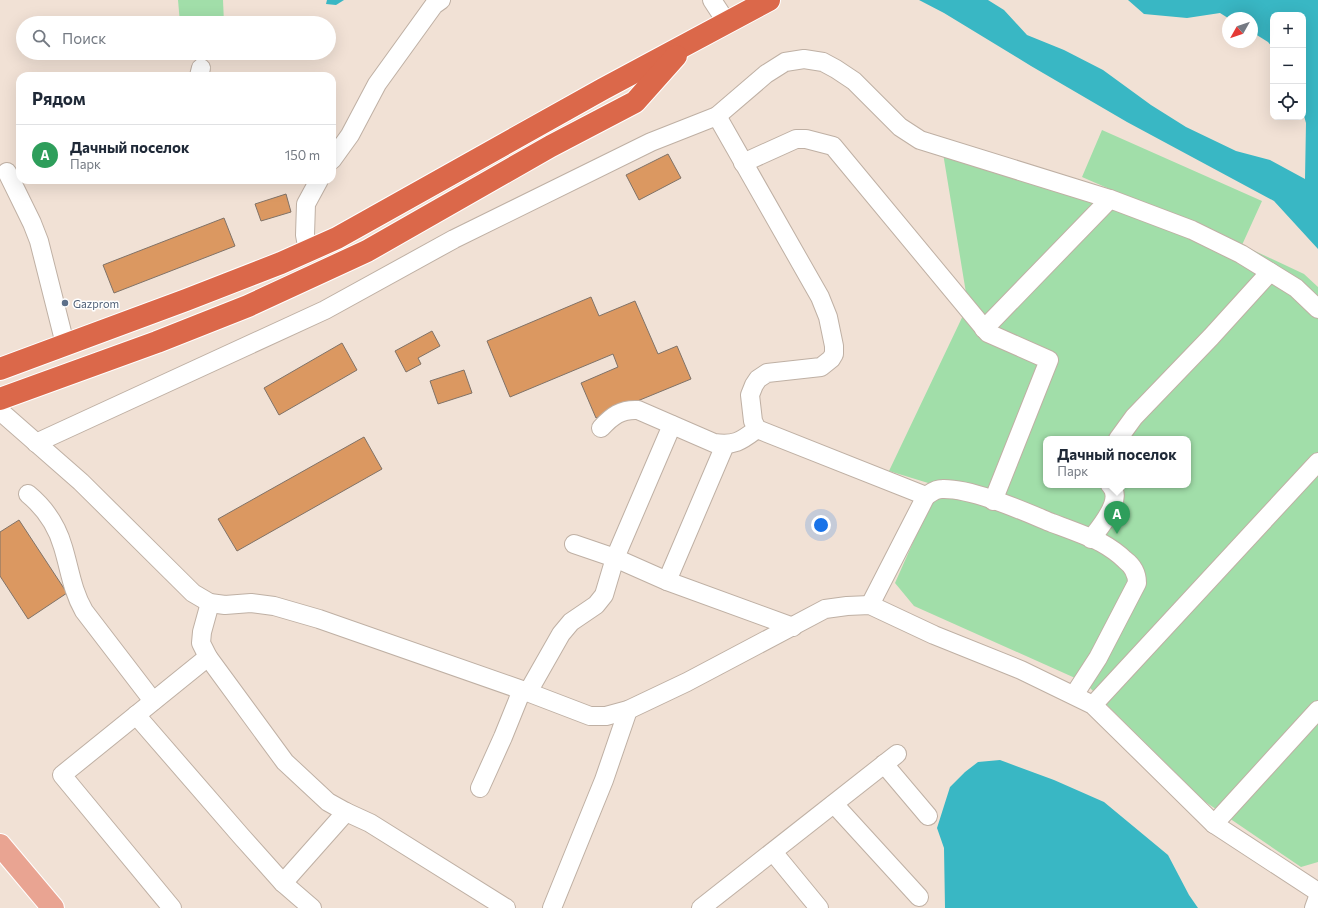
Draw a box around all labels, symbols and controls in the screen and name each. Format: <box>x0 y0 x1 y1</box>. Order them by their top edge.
north arrow <box>1222 12 1258 48</box>
map controls <box>1270 12 1306 120</box>
button: + <box>1270 12 1306 48</box>
search box <box>16 16 336 60</box>
icon: search <box>30 27 52 49</box>
text: Поиск <box>62 29 106 47</box>
button: − <box>1270 48 1306 84</box>
button: locate <box>1270 84 1306 120</box>
text: Рядом <box>32 88 86 109</box>
text: Дачный поселок <box>70 138 190 156</box>
text: A <box>40 147 50 163</box>
text: 150 m <box>285 147 320 163</box>
text: Парк <box>70 156 101 172</box>
place label: Gazprom <box>73 297 119 310</box>
marker: Gazprom <box>60 298 70 308</box>
popup <box>1043 436 1191 488</box>
text: Дачный поселок <box>1057 445 1177 463</box>
text: Парк <box>1057 463 1088 479</box>
pin: A <box>1104 501 1130 534</box>
your location <box>811 515 831 535</box>

